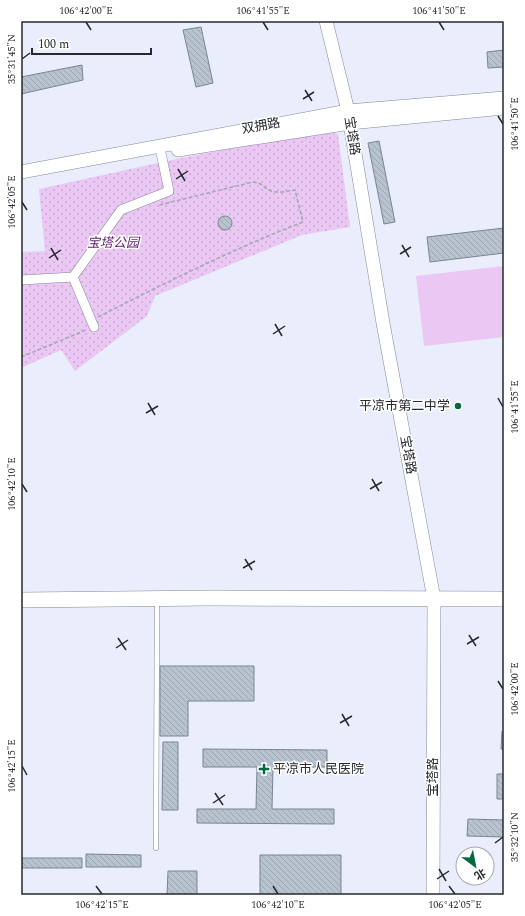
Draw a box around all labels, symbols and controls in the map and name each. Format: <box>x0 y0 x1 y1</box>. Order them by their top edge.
text: 106°42'00"E <box>59 3 113 19</box>
text: 106°41'55"E <box>236 3 290 19</box>
text: 106°41'50"E <box>412 3 466 19</box>
scale bar <box>32 30 151 56</box>
text: 35°31'45"N <box>4 34 20 84</box>
text: 100 m <box>38 35 69 54</box>
text: 106°41'50"E <box>507 97 523 151</box>
street label: 双拥路 <box>240 113 282 139</box>
street label: 宝塔路 <box>339 115 365 157</box>
text: 106°42'05"E <box>4 175 20 229</box>
park label: 宝塔公园 <box>87 233 141 253</box>
text: 106°41'55"E <box>507 380 523 434</box>
place label: 平凉市第二中学 <box>359 396 450 416</box>
marker: 平凉市第二中学 <box>453 401 463 411</box>
street label: 宝塔路 <box>395 434 421 476</box>
text: 106°42'10"E <box>4 457 20 511</box>
text: 106°42'00"E <box>507 662 523 716</box>
text: 106°42'15"E <box>4 739 20 793</box>
street label: 宝塔路 <box>423 757 443 797</box>
place label: 平凉市人民医院 <box>273 759 364 779</box>
marker: 平凉市人民医院 <box>258 763 270 775</box>
text: 35°32'10"N <box>507 812 523 862</box>
north arrow <box>455 846 495 886</box>
text: 北 <box>471 864 489 884</box>
text: 106°42'15"E <box>75 897 129 913</box>
text: 106°42'10"E <box>251 897 305 913</box>
text: 106°42'05"E <box>428 897 482 913</box>

